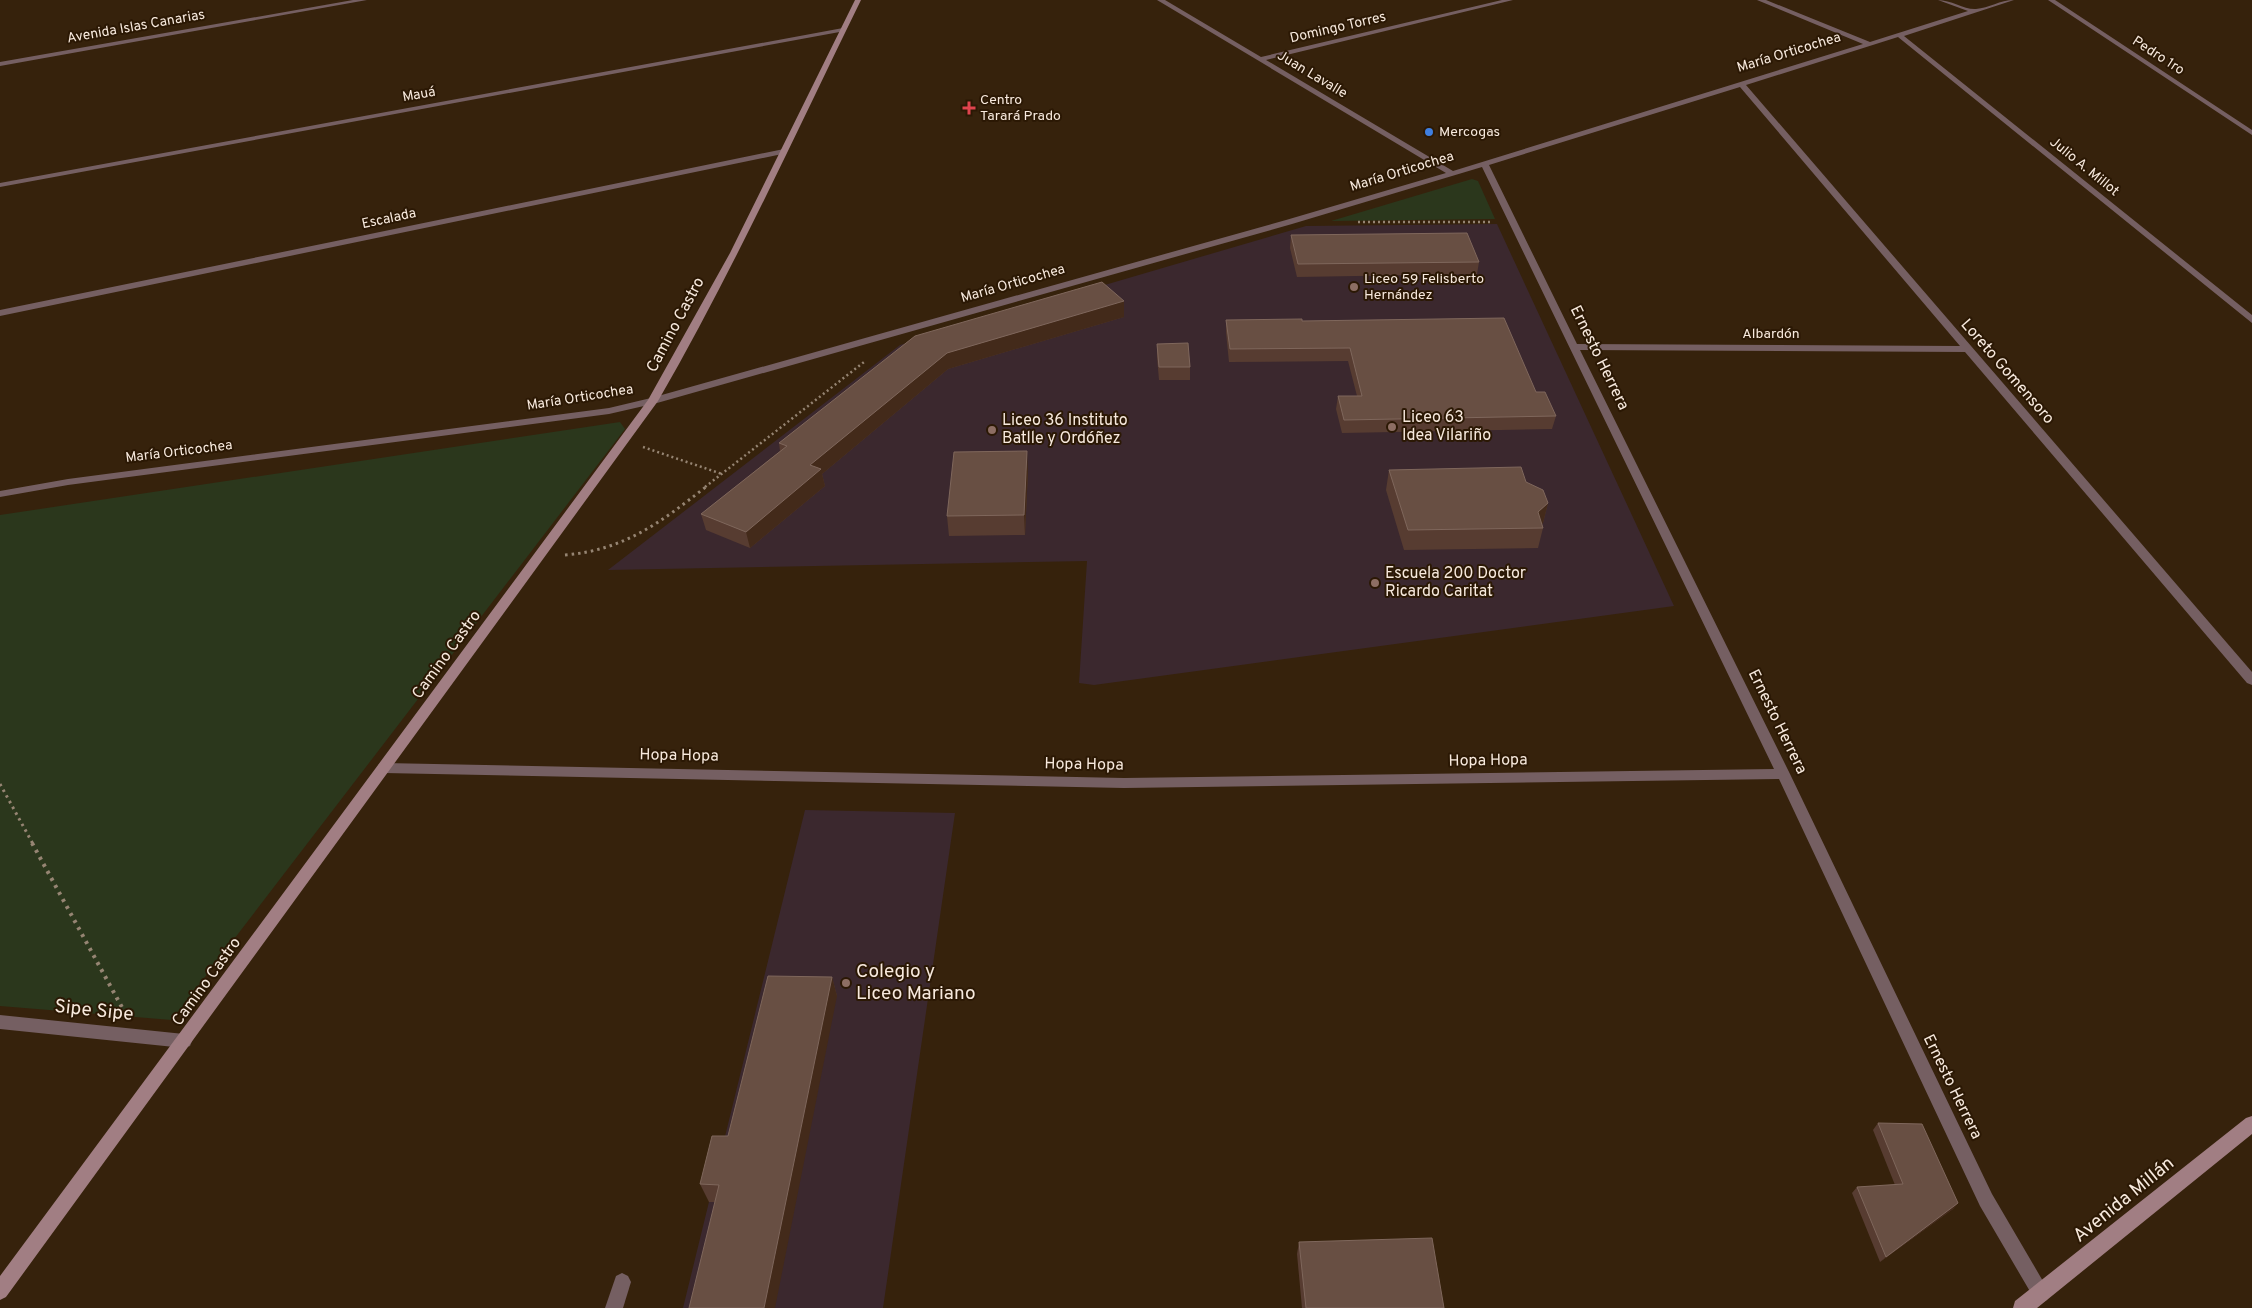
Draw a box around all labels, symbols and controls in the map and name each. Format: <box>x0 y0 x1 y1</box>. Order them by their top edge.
street label: Avenida Islas Canarias <box>66 7 206 47</box>
street label: Domingo Torres <box>1288 9 1388 47</box>
street label: María Orticochea <box>1735 29 1843 77</box>
street label: Pedro 1ro <box>2129 33 2187 79</box>
street label: Juan Lavalle <box>1274 47 1350 103</box>
street label: Mauá <box>401 84 437 106</box>
place label: Centro Tarará Prado <box>980 92 1061 125</box>
marker: Centro Tarará Prado <box>962 101 976 115</box>
place label: Mercogas <box>1439 124 1500 141</box>
marker: Mercogas <box>1423 126 1435 138</box>
street label: Julio A. Millot <box>2046 134 2122 200</box>
street label: María Orticochea <box>1348 148 1456 196</box>
street label: Escalada <box>360 205 418 233</box>
street label: María Orticochea <box>959 261 1067 307</box>
place label: Liceo 59 Felisberto Hernández <box>1364 271 1484 304</box>
street label: Camino Castro <box>643 274 709 376</box>
marker: Liceo 59 Felisberto Hernández <box>1348 281 1360 293</box>
street label: Ernesto Herrera <box>1565 302 1633 414</box>
street label: Loreto Gomensoro <box>1956 315 2058 429</box>
street label: Albardón <box>1742 326 1800 343</box>
street label: María Orticochea <box>526 381 634 415</box>
place label: Liceo 63 Idea Vilariño <box>1402 408 1491 446</box>
place label: Liceo 36 Instituto Batlle y Ordóñez <box>1002 411 1128 449</box>
marker: Liceo 63 Idea Vilariño <box>1386 421 1398 433</box>
marker: Liceo 36 Instituto Batlle y Ordóñez <box>986 424 998 436</box>
street label: María Orticochea <box>125 437 233 467</box>
place label: Escuela 200 Doctor Ricardo Caritat <box>1385 564 1526 602</box>
marker: Escuela 200 Doctor Ricardo Caritat <box>1369 577 1381 589</box>
street label: Camino Castro <box>408 607 486 703</box>
street label: Ernesto Herrera <box>1743 666 1811 778</box>
street label: Hopa Hopa <box>639 745 719 767</box>
street label: Hopa Hopa <box>1448 750 1528 772</box>
street label: Hopa Hopa <box>1044 754 1124 776</box>
street label: Camino Castro <box>168 934 246 1030</box>
place label: Colegio y Liceo Mariano <box>856 960 976 1006</box>
marker: Colegio y Liceo Mariano <box>840 977 852 989</box>
street label: Sipe Sipe <box>53 995 135 1027</box>
street label: Ernesto Herrera <box>1918 1031 1986 1143</box>
street label: Avenida Millán <box>2068 1152 2180 1248</box>

